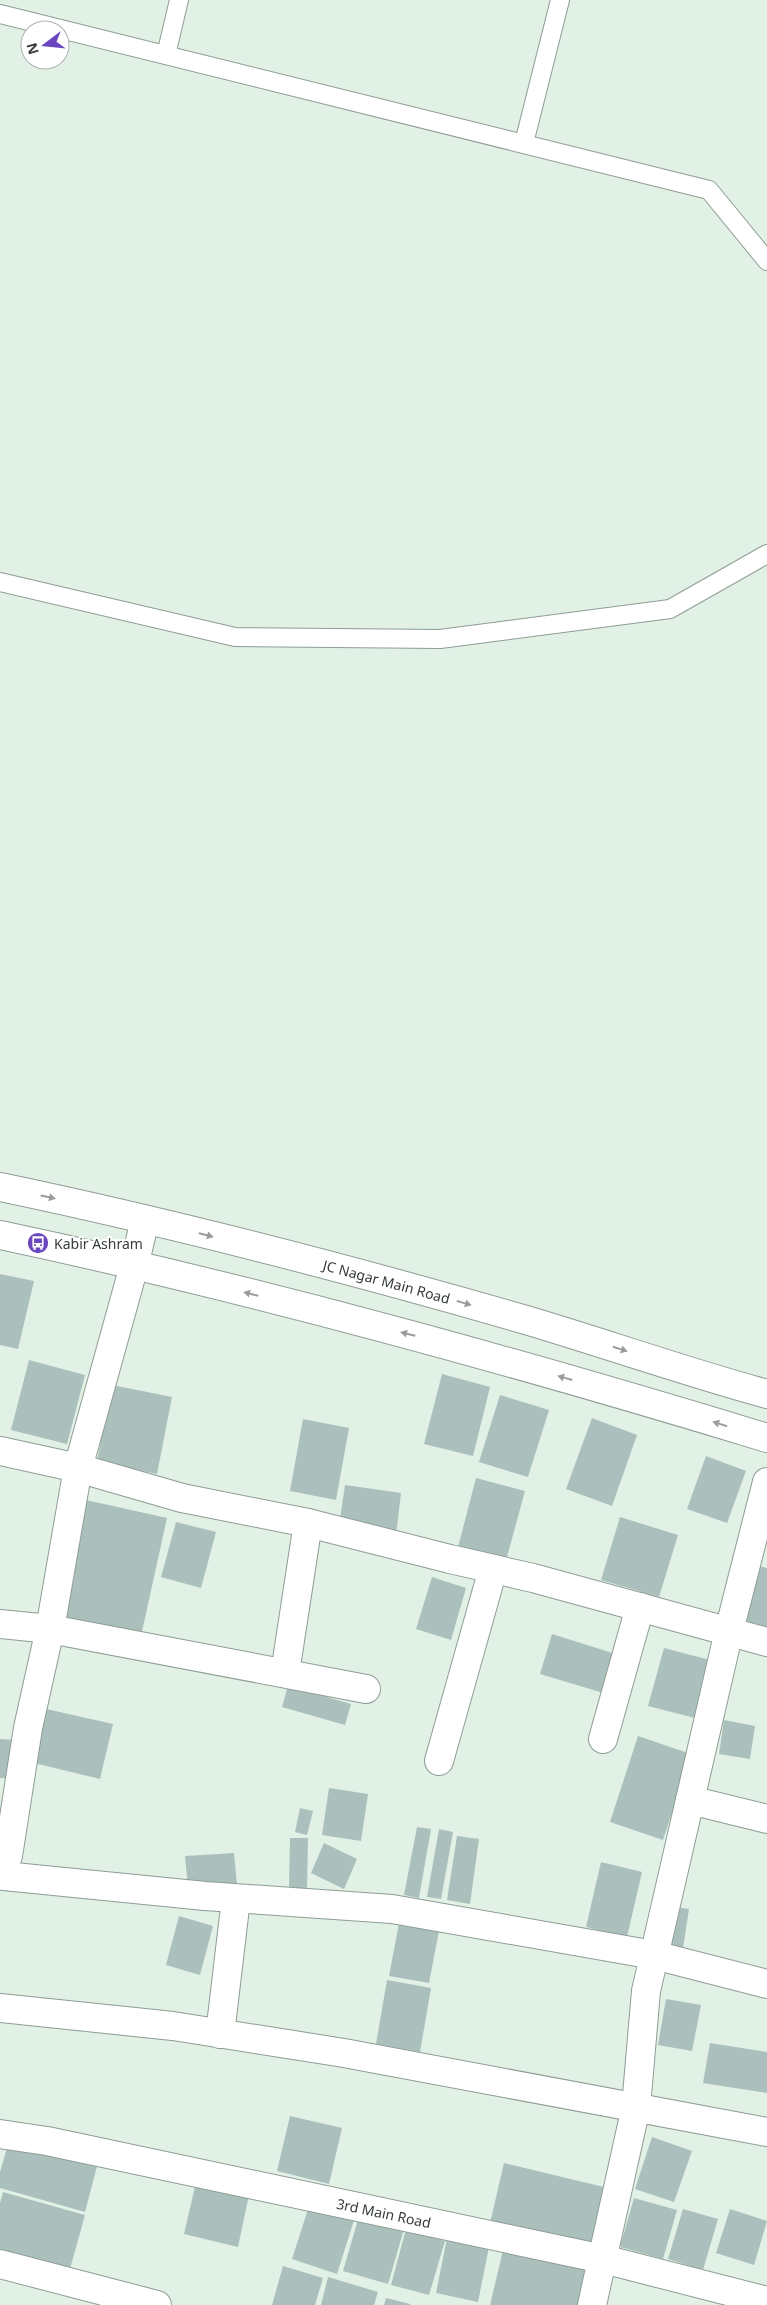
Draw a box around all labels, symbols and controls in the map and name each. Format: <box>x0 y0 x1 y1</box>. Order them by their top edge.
north arrow <box>20 20 70 70</box>
text: N <box>21 41 43 57</box>
one-way arrow <box>40 1193 55 1201</box>
bus stop icon: Kabir Ashram <box>26 1231 50 1255</box>
one-way arrow <box>198 1232 213 1240</box>
place label: Kabir Ashram <box>54 1234 143 1253</box>
street label: JC Nagar Main Road <box>319 1254 452 1307</box>
one-way arrow <box>243 1290 258 1298</box>
one-way arrow <box>457 1299 472 1307</box>
one-way arrow <box>401 1329 416 1337</box>
one-way arrow <box>613 1346 628 1354</box>
one-way arrow <box>557 1373 572 1381</box>
one-way arrow <box>713 1420 728 1427</box>
street label: 3rd Main Road <box>335 2193 433 2232</box>

